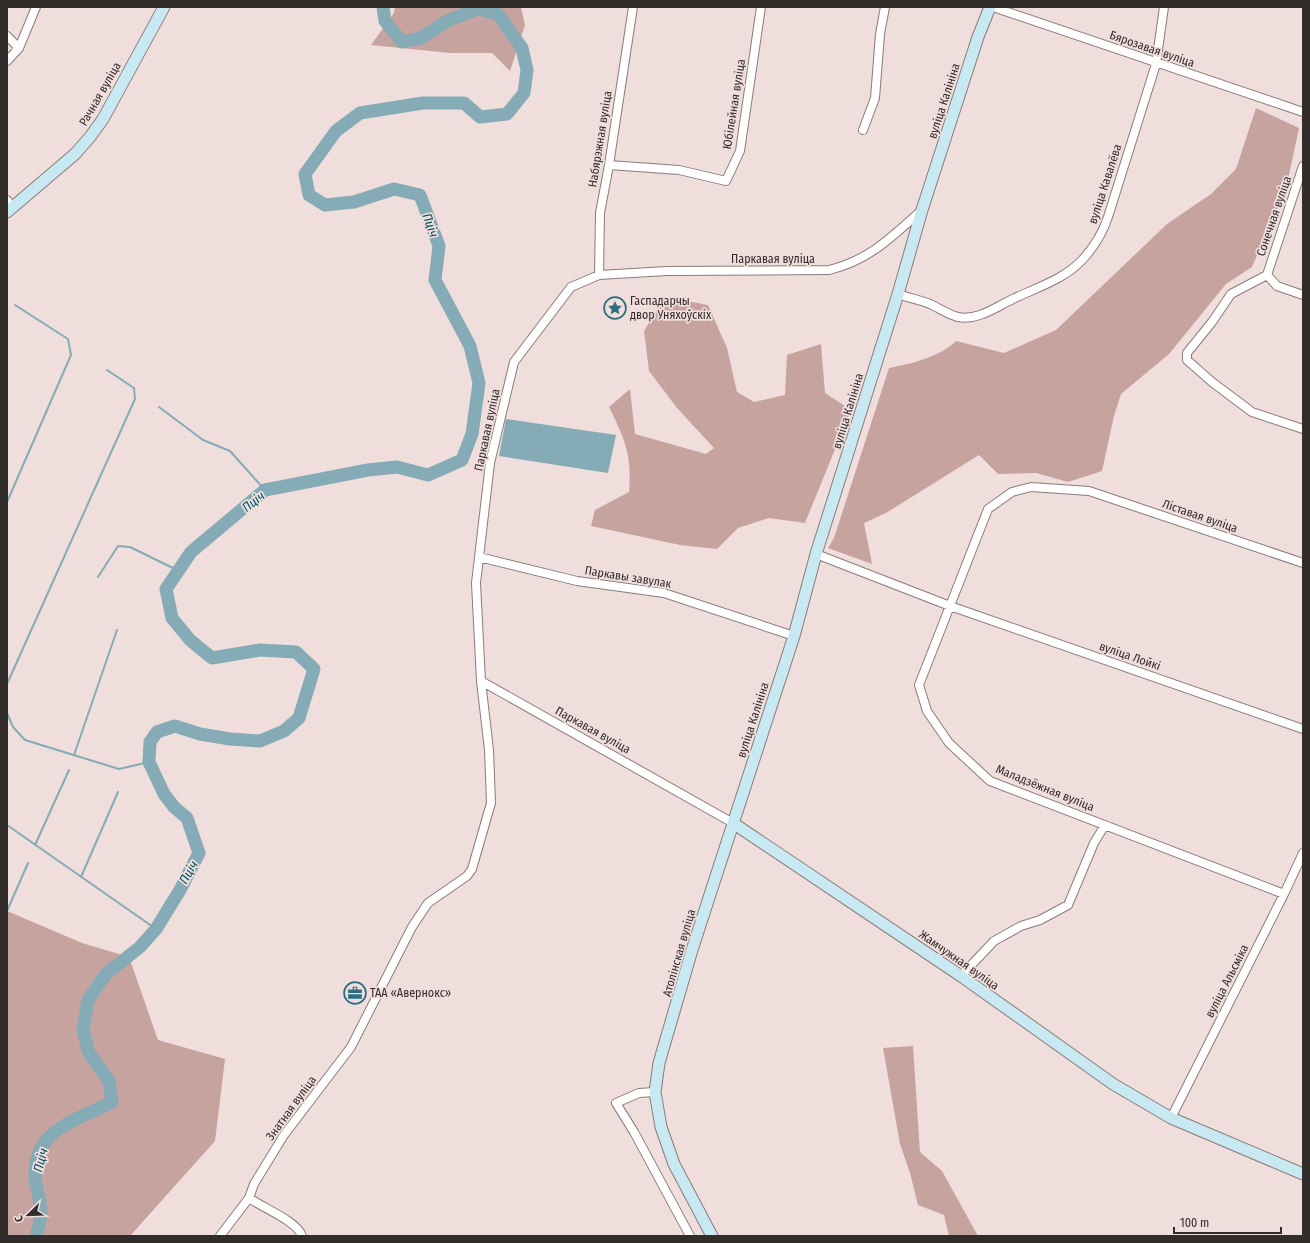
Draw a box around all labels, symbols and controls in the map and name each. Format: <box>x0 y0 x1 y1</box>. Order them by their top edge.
street label: Бярозавая вуліца <box>1108 28 1196 70</box>
street label: Юбілейная вуліца <box>720 58 748 150</box>
street label: Рачная вуліца <box>76 60 124 128</box>
street label: вуліца Калініна <box>925 61 963 140</box>
street label: Набярэжная вуліца <box>585 90 615 188</box>
street label: вуліца Кавалёва <box>1085 142 1125 226</box>
street label: Сонечная вуліца <box>1254 174 1294 258</box>
water label: Пціч <box>419 211 442 239</box>
street label: Паркавая вуліца <box>731 252 815 266</box>
place label: Гаспадарчы двор Уняхоўскіх <box>630 294 712 322</box>
place icon: Гаспадарчы двор Уняхоўскіх <box>602 295 628 321</box>
street label: вуліца Калініна <box>830 371 866 451</box>
street label: Паркавая вуліца <box>471 387 503 472</box>
water label: Пціч <box>239 488 268 515</box>
street label: Ліставая вуліца <box>1161 497 1240 535</box>
street label: Паркавы завулак <box>584 563 673 591</box>
street label: вуліца Лойкі <box>1098 639 1162 673</box>
street label: вуліца Калініна <box>734 680 772 759</box>
street label: Паркавая вуліца <box>553 704 633 757</box>
street label: Маладзёжная вуліца <box>994 762 1096 814</box>
water label: Пціч <box>176 858 201 887</box>
street label: Атолінская вуліца <box>660 908 698 998</box>
street label: Жамчужная вуліца <box>916 927 1002 993</box>
street label: вуліца Альсміка <box>1203 942 1251 1020</box>
office icon: ТАА «Авернокс» <box>342 980 368 1006</box>
place label: ТАА «Авернокс» <box>370 986 451 1000</box>
street label: Знатная вуліца <box>263 1073 319 1143</box>
water label: Пціч <box>30 1146 51 1174</box>
north arrow <box>8 1195 48 1235</box>
scale bar <box>1174 1209 1281 1235</box>
text: С <box>12 1213 26 1224</box>
text: 100 m <box>1180 1216 1209 1230</box>

